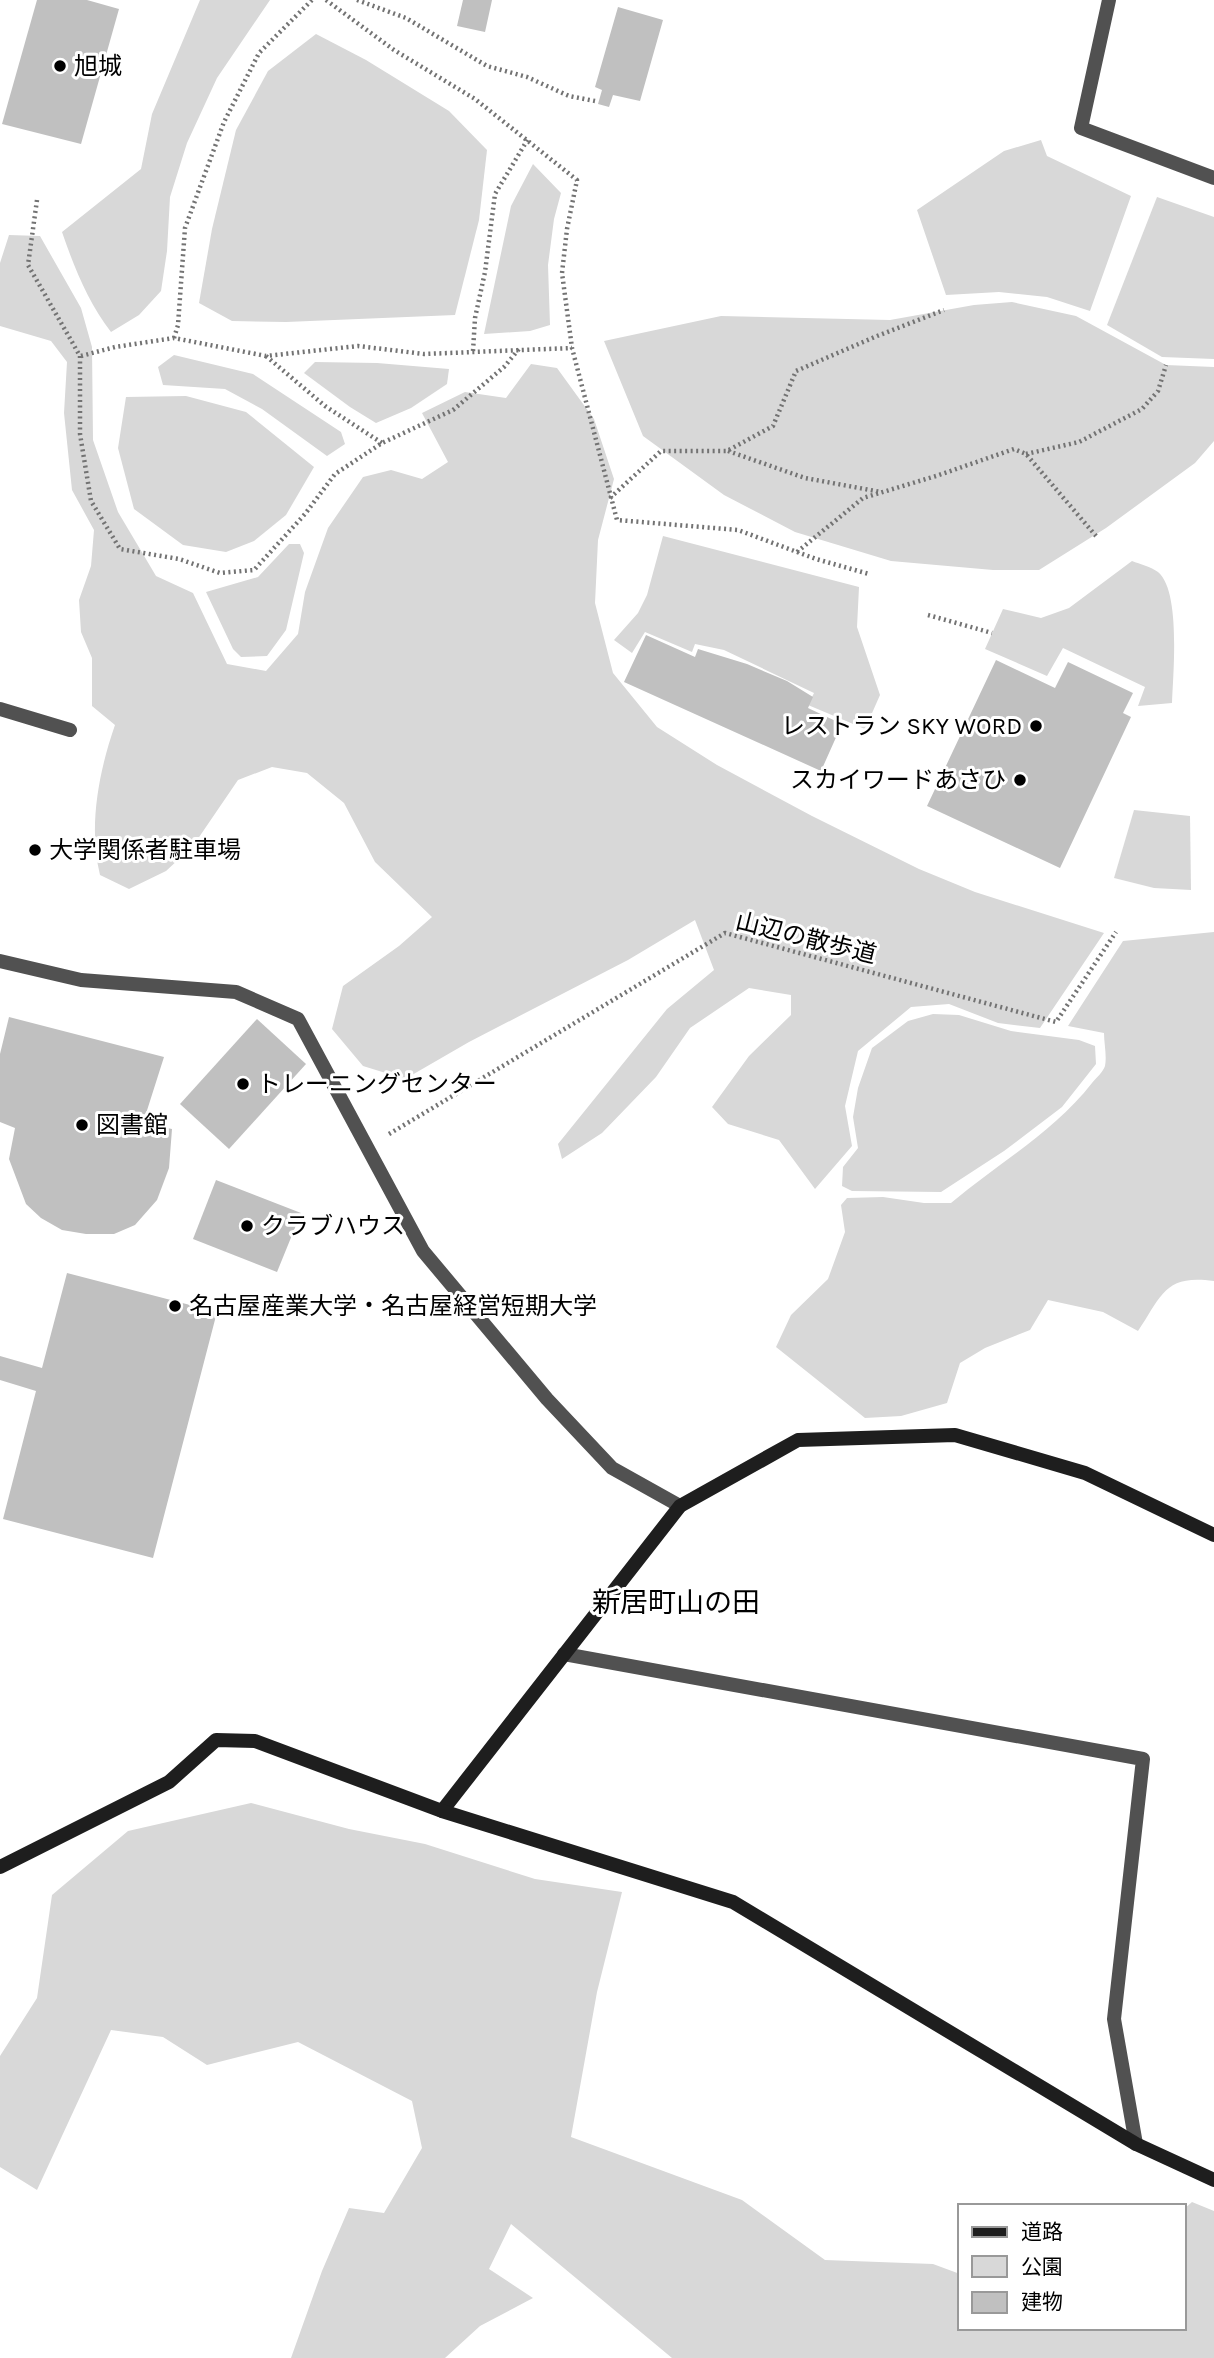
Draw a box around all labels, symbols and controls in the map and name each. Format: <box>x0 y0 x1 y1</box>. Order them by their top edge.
place label: 旭城 <box>74 52 122 80</box>
marker: 旭城 <box>52 58 68 74</box>
place label: レストラン SKY WORD <box>781 712 1022 740</box>
marker: レストラン SKY WORD <box>1028 718 1044 734</box>
place label: スカイワードあさひ <box>790 766 1006 794</box>
marker: スカイワードあさひ <box>1012 772 1028 788</box>
place label: 大学関係者駐車場 <box>49 836 241 864</box>
marker: 大学関係者駐車場 <box>27 842 43 858</box>
street label: 山辺の散歩道 <box>733 907 879 969</box>
place label: トレーニングセンター <box>257 1070 497 1098</box>
marker: トレーニングセンター <box>235 1076 251 1092</box>
place label: 図書館 <box>96 1111 168 1139</box>
marker: 図書館 <box>74 1117 90 1133</box>
place label: クラブハウス <box>261 1212 405 1240</box>
marker: クラブハウス <box>239 1218 255 1234</box>
place label: 名古屋産業大学・名古屋経営短期大学 <box>189 1292 597 1320</box>
marker: 名古屋産業大学・名古屋経営短期大学 <box>167 1298 183 1314</box>
district label: 新居町山の田 <box>592 1586 760 1619</box>
legend <box>958 2204 1186 2330</box>
text: 道路 <box>1021 2220 1063 2244</box>
text: 公園 <box>1021 2255 1063 2279</box>
text: 建物 <box>1021 2290 1063 2314</box>

